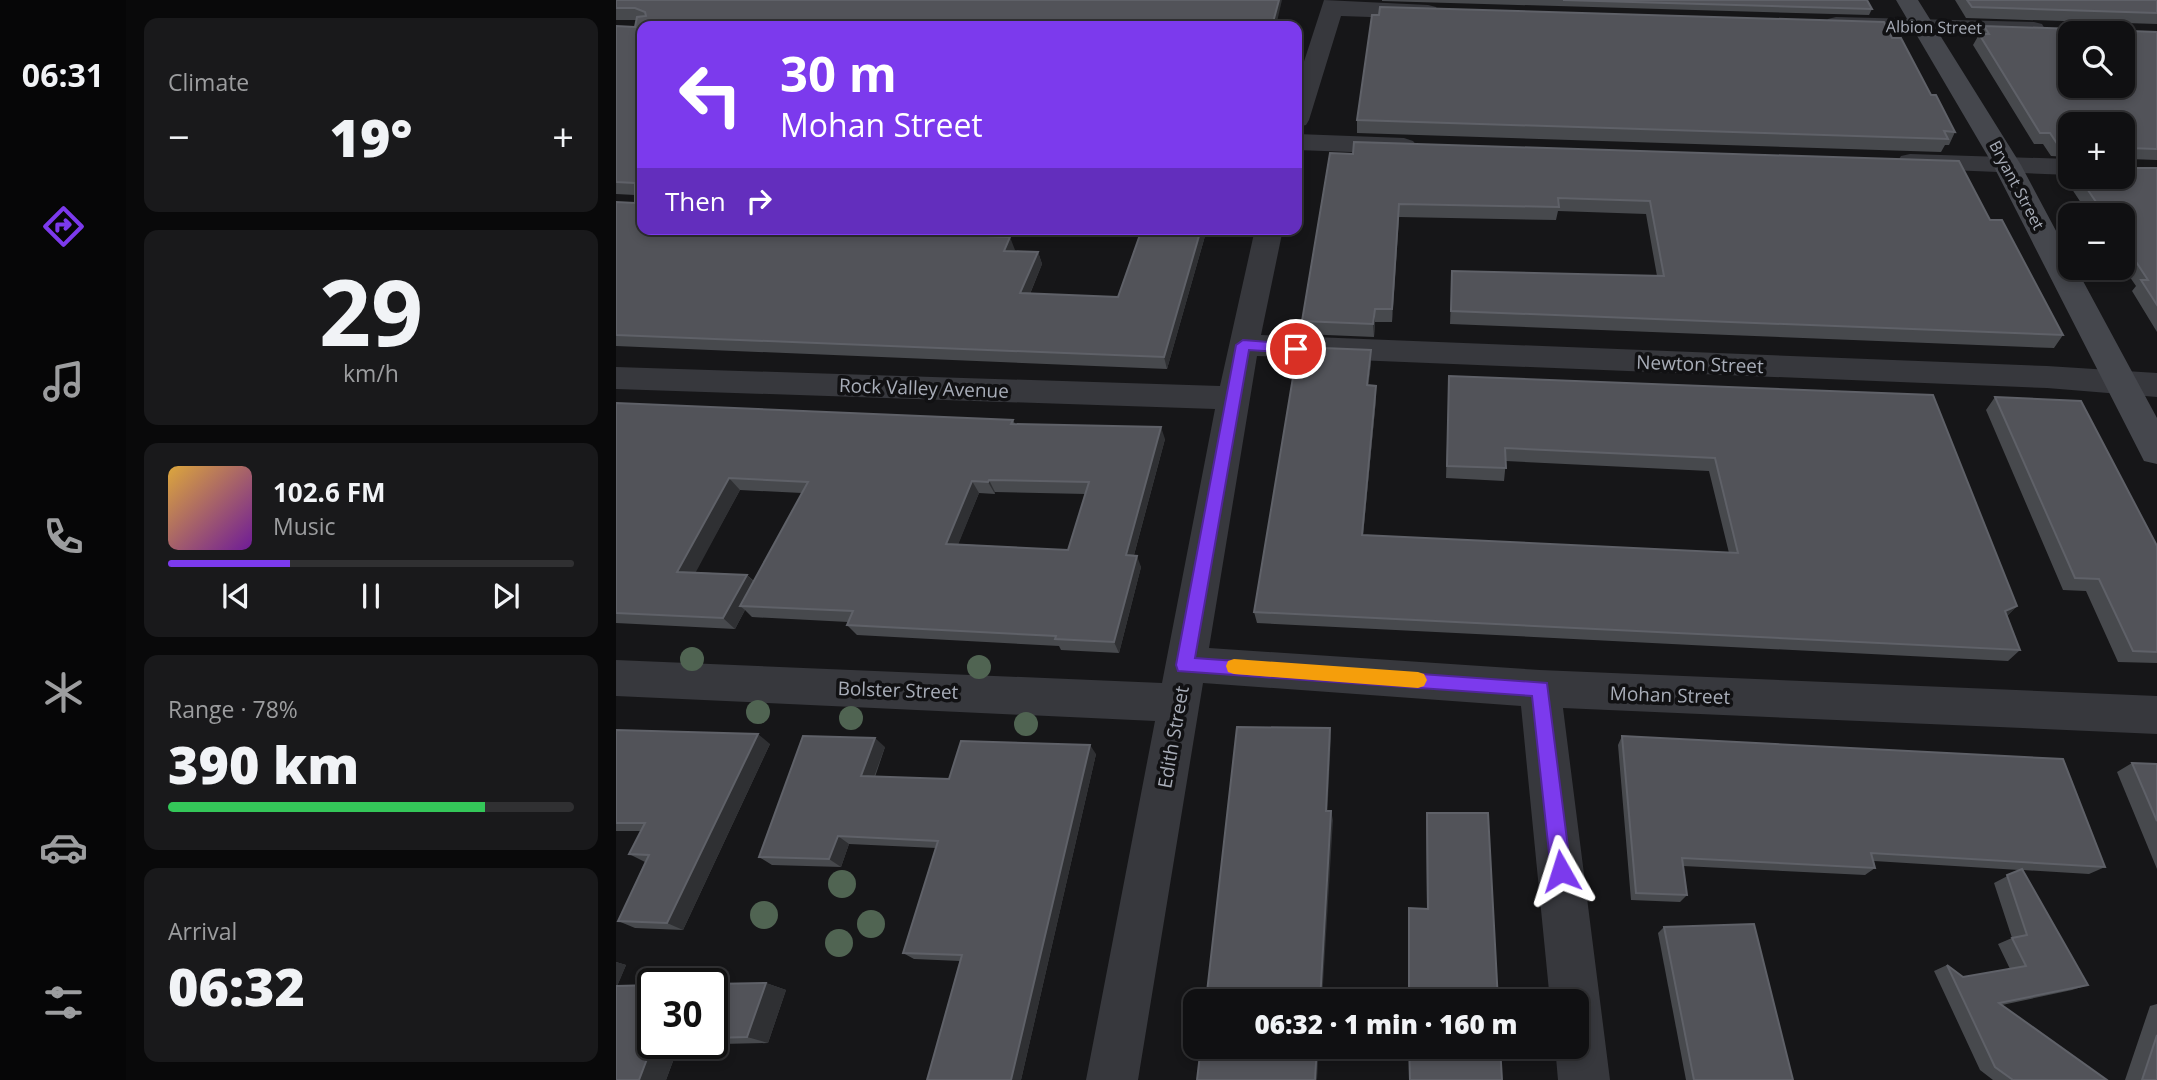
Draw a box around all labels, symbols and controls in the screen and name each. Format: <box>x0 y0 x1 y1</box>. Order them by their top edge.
street label: Albion Street <box>1886 15 1983 39</box>
map controls <box>2058 21 2135 280</box>
button: search <box>2058 21 2135 98</box>
text: 30 m <box>780 40 897 106</box>
icon: left <box>665 49 756 140</box>
text: 06:31 <box>22 53 104 96</box>
text: Climate <box>168 66 249 98</box>
text: 19° <box>330 101 412 172</box>
text: Mohan Street <box>780 103 983 146</box>
text: − <box>168 110 190 162</box>
text: + <box>552 110 574 162</box>
button: + <box>2058 112 2135 189</box>
street label: Bryant Street <box>1984 137 2050 234</box>
icon: right <box>740 182 778 220</box>
text: Then <box>665 183 726 219</box>
icon: directions <box>39 202 88 251</box>
button: − <box>2058 203 2135 280</box>
text: 29 <box>319 249 423 373</box>
pin <box>1266 319 1326 379</box>
icon: arrive <box>1277 330 1315 368</box>
street label: Newton Street <box>1636 349 1764 379</box>
icon: music <box>39 357 88 406</box>
text: km/h <box>343 357 399 389</box>
street label: Rock Valley Avenue <box>839 372 1009 404</box>
text: 102.6 FM <box>273 474 385 510</box>
text: Music <box>273 510 336 542</box>
icon: phone <box>39 512 88 561</box>
icon: previous <box>217 577 255 615</box>
icon: pause <box>352 577 390 615</box>
icon: next <box>487 577 525 615</box>
icon: climate <box>39 668 88 717</box>
street label: Bolster Street <box>837 675 959 705</box>
street label: Mohan Street <box>1609 680 1731 710</box>
street label: Edith Street <box>1151 684 1195 790</box>
text: Range · 78% <box>168 693 298 725</box>
text: 390 km <box>168 728 359 799</box>
icon: car <box>39 823 88 872</box>
position arrow <box>1524 834 1598 908</box>
text: Arrival <box>168 915 237 947</box>
text: 06:32 <box>168 950 305 1021</box>
speed limit sign: 30 <box>637 968 728 1059</box>
icon: filters <box>39 978 88 1027</box>
text: 06:32 · 1 min · 160 m <box>1255 1006 1517 1042</box>

